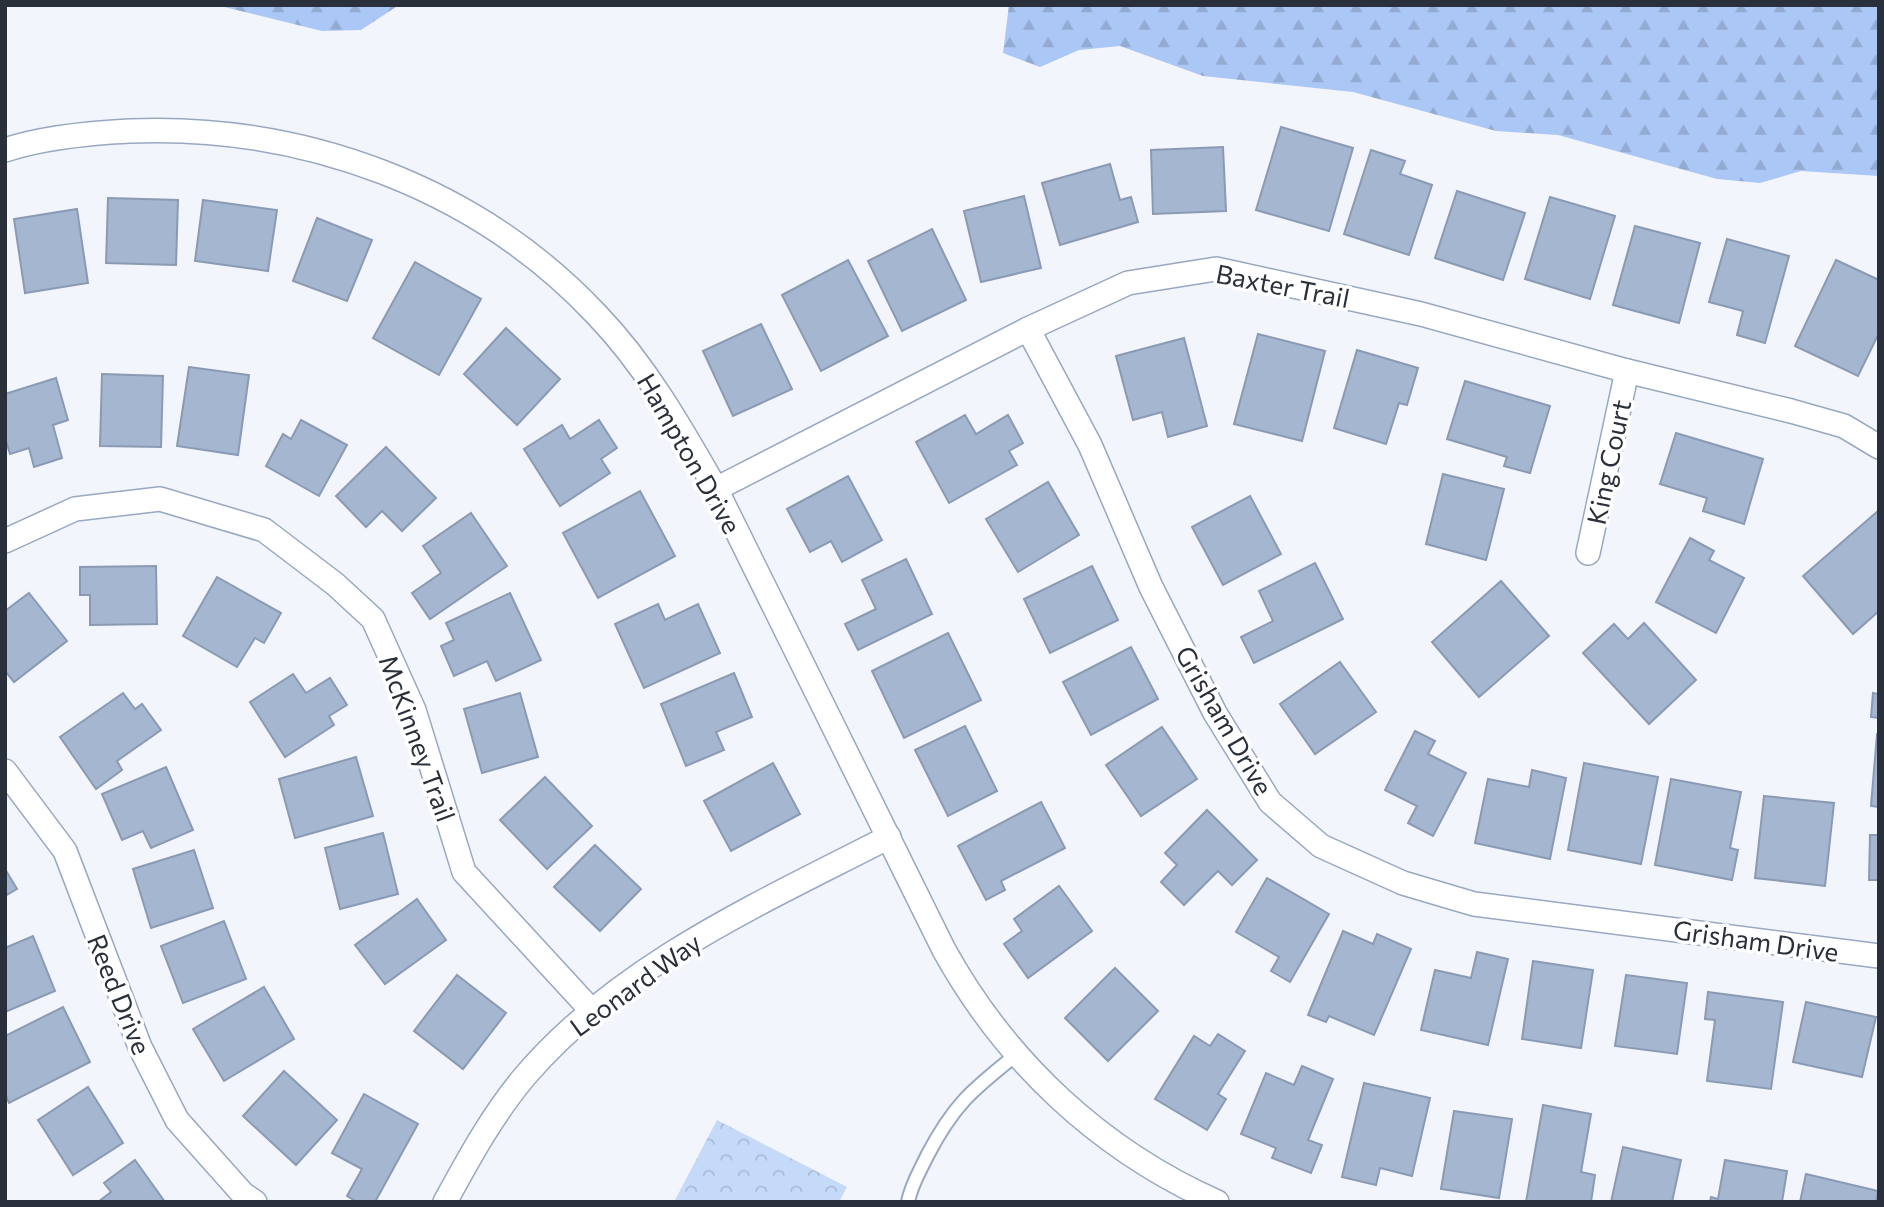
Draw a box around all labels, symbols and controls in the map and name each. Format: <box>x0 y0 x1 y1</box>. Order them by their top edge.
street label: Baxter Trail <box>1214 257 1352 313</box>
street label: Hampton Drive <box>632 367 748 539</box>
street label: King Court <box>1580 397 1636 527</box>
street label: Grisham Drive <box>1170 640 1280 800</box>
street label: McKinney Trail <box>374 651 462 825</box>
street label: Grisham Drive <box>1671 913 1841 967</box>
street label: Leonard Way <box>563 926 707 1042</box>
street label: Reed Drive <box>82 929 158 1059</box>

